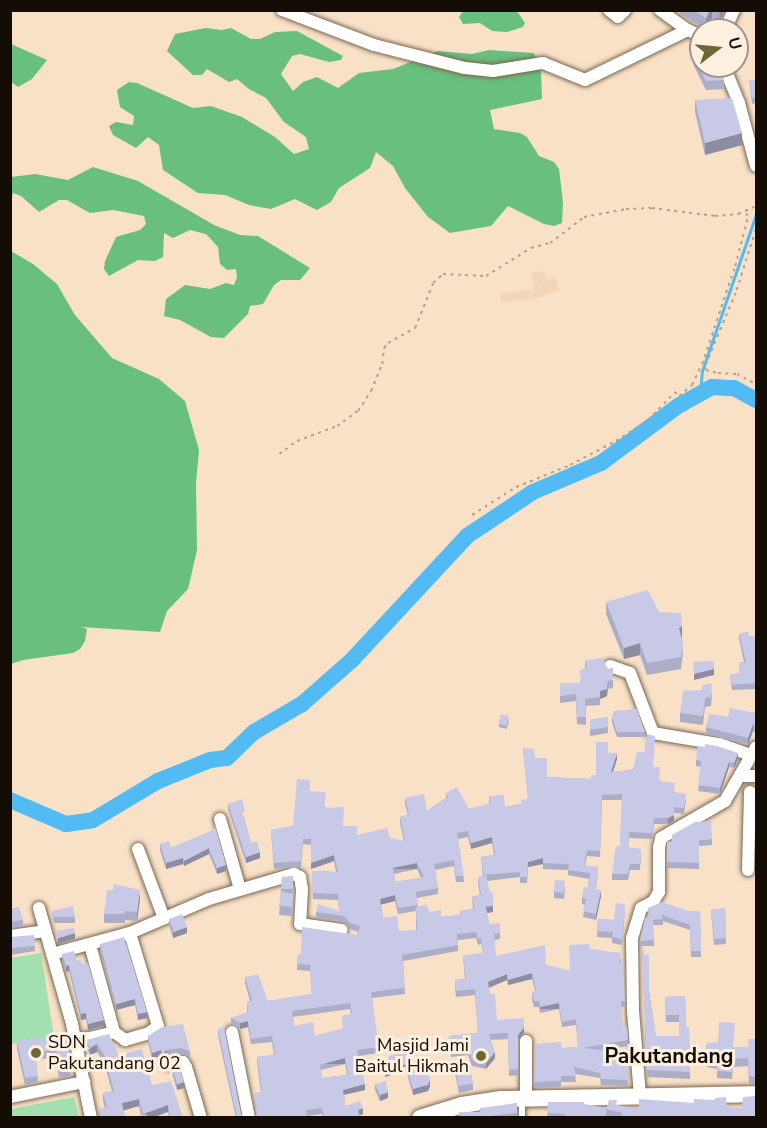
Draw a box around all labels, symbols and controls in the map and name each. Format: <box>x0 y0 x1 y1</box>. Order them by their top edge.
north arrow <box>689 18 749 78</box>
text: U <box>722 35 747 52</box>
place label: SDN Pakutandang 02 <box>48 1032 181 1074</box>
place label: Masjid Jami Baitul Hikmah <box>355 1035 469 1078</box>
district label: Pakutandang <box>604 1043 734 1069</box>
marker: SDN Pakutandang 02 <box>29 1046 43 1060</box>
marker: Masjid Jami Baitul Hikmah <box>474 1049 488 1063</box>

